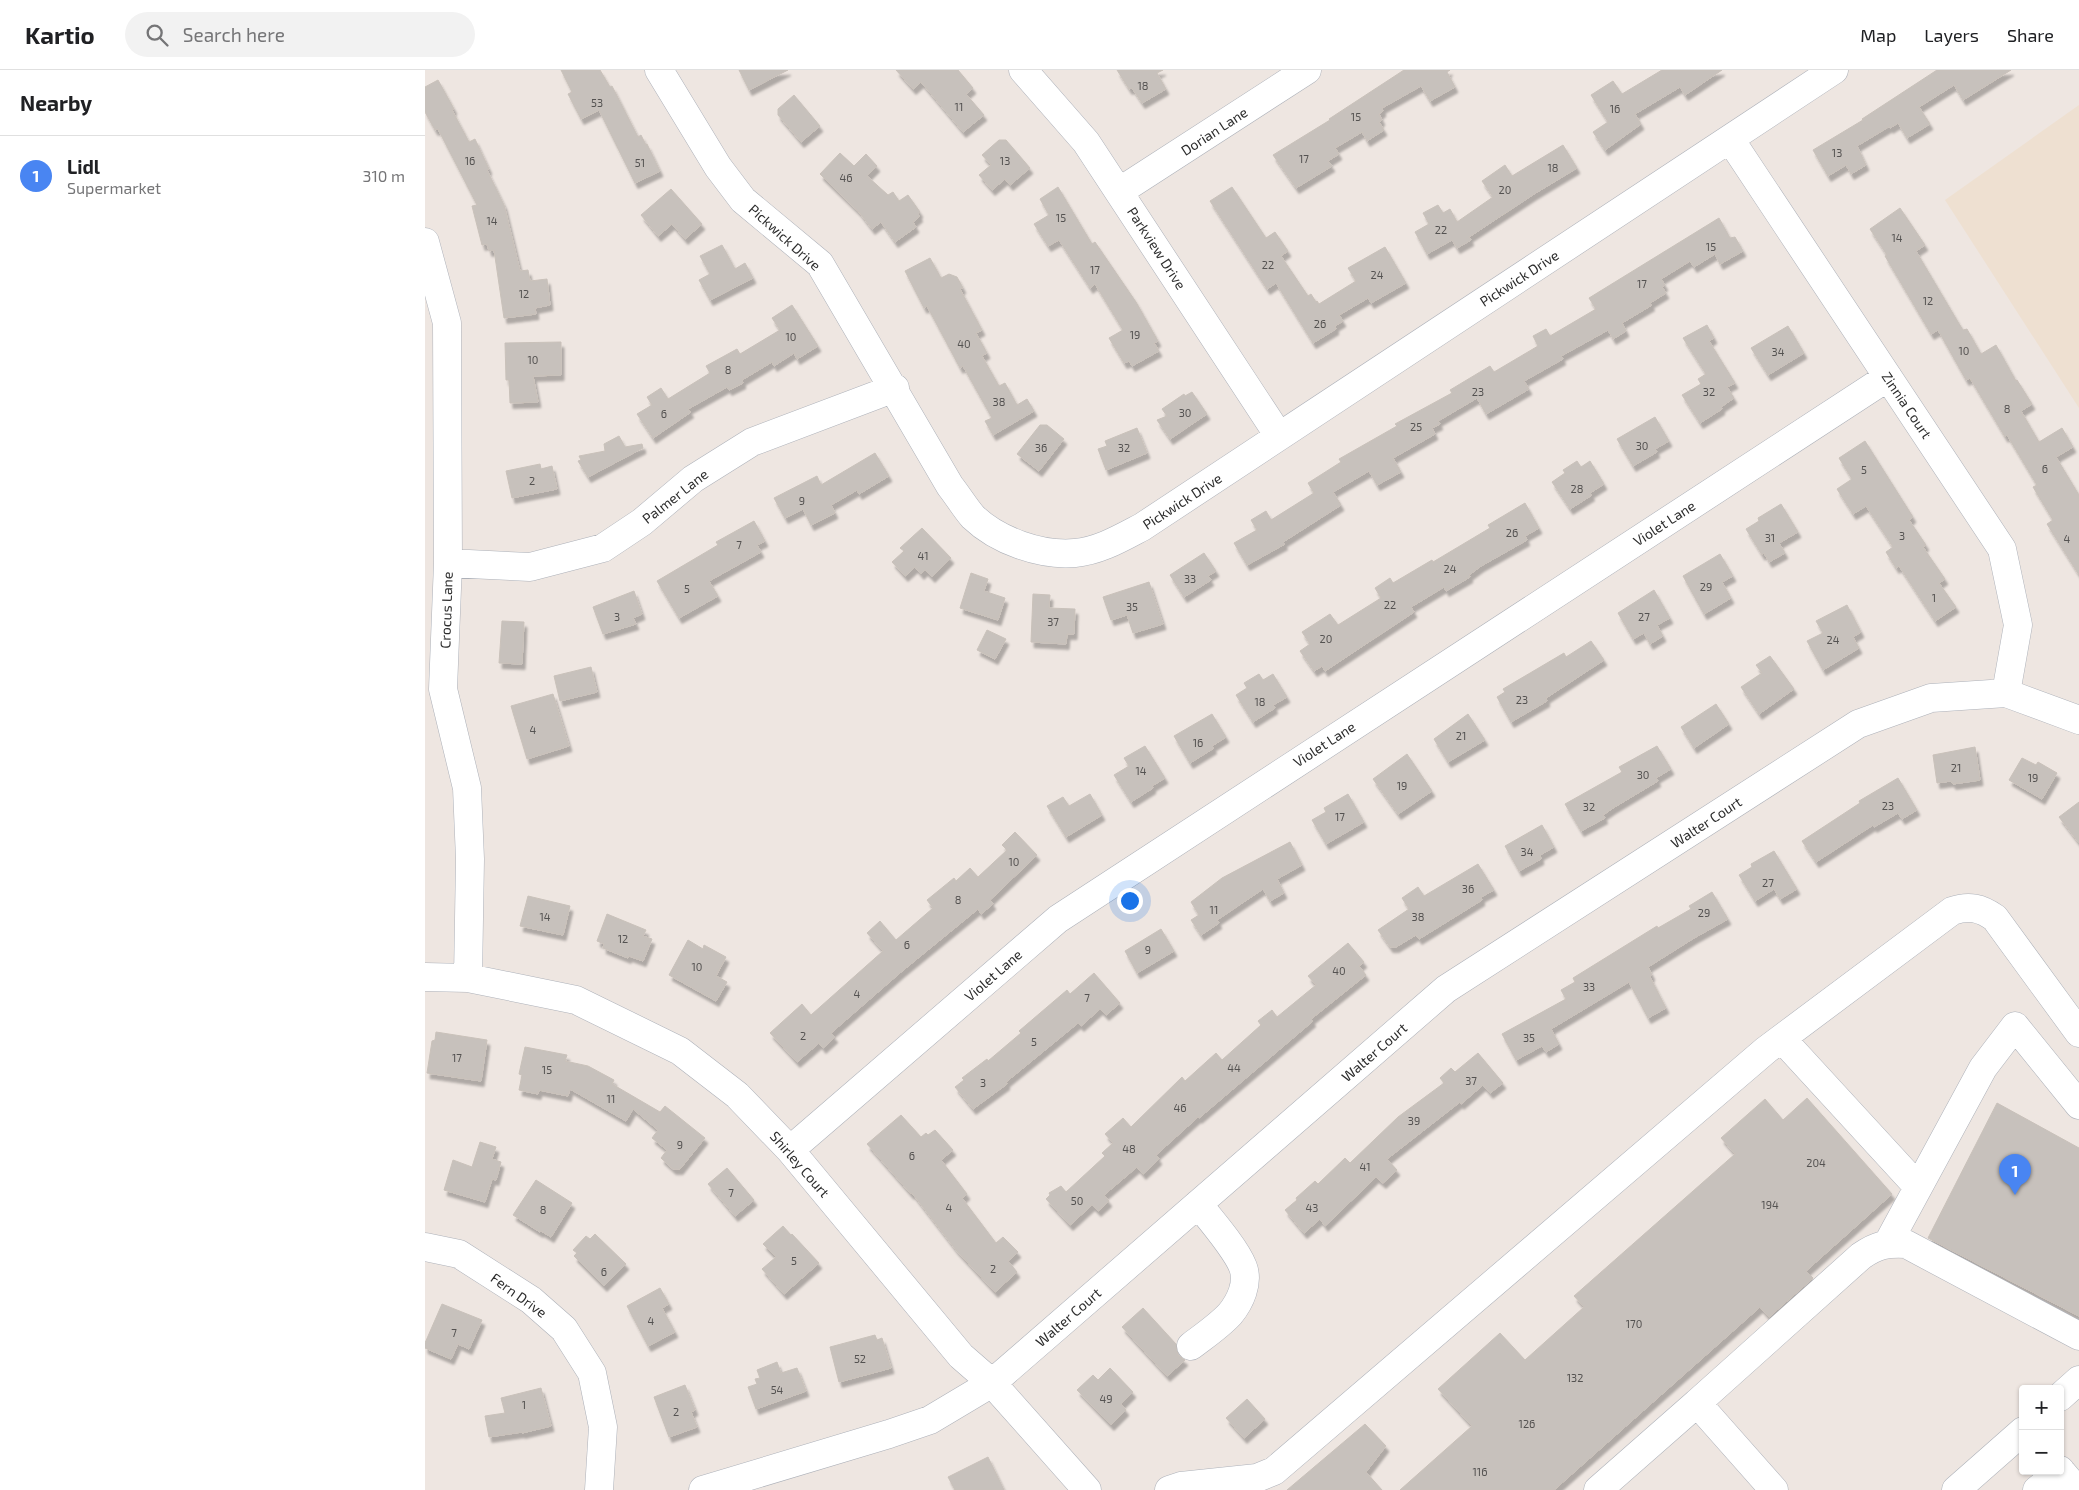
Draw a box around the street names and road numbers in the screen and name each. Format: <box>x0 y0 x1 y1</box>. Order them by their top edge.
street label: Dorian Lane <box>1178 103 1250 159</box>
street label: Pickwick Drive <box>746 200 824 274</box>
street label: Parkview Drive <box>1124 204 1190 292</box>
street label: Pickwick Drive <box>1476 246 1562 310</box>
street label: Zinnia Court <box>1878 368 1936 442</box>
street label: Palmer Lane <box>639 465 711 527</box>
street label: Pickwick Drive <box>1139 469 1225 533</box>
street label: Violet Lane <box>1630 497 1698 549</box>
street label: Crocus Lane <box>436 571 456 649</box>
street label: Violet Lane <box>1290 718 1358 770</box>
street label: Walter Court <box>1667 793 1745 851</box>
street label: Violet Lane <box>961 945 1025 1005</box>
street label: Walter Court <box>1338 1019 1410 1085</box>
street label: Shirley Court <box>767 1128 833 1200</box>
street label: Fern Drive <box>488 1269 550 1321</box>
street label: Walter Court <box>1032 1284 1104 1350</box>

